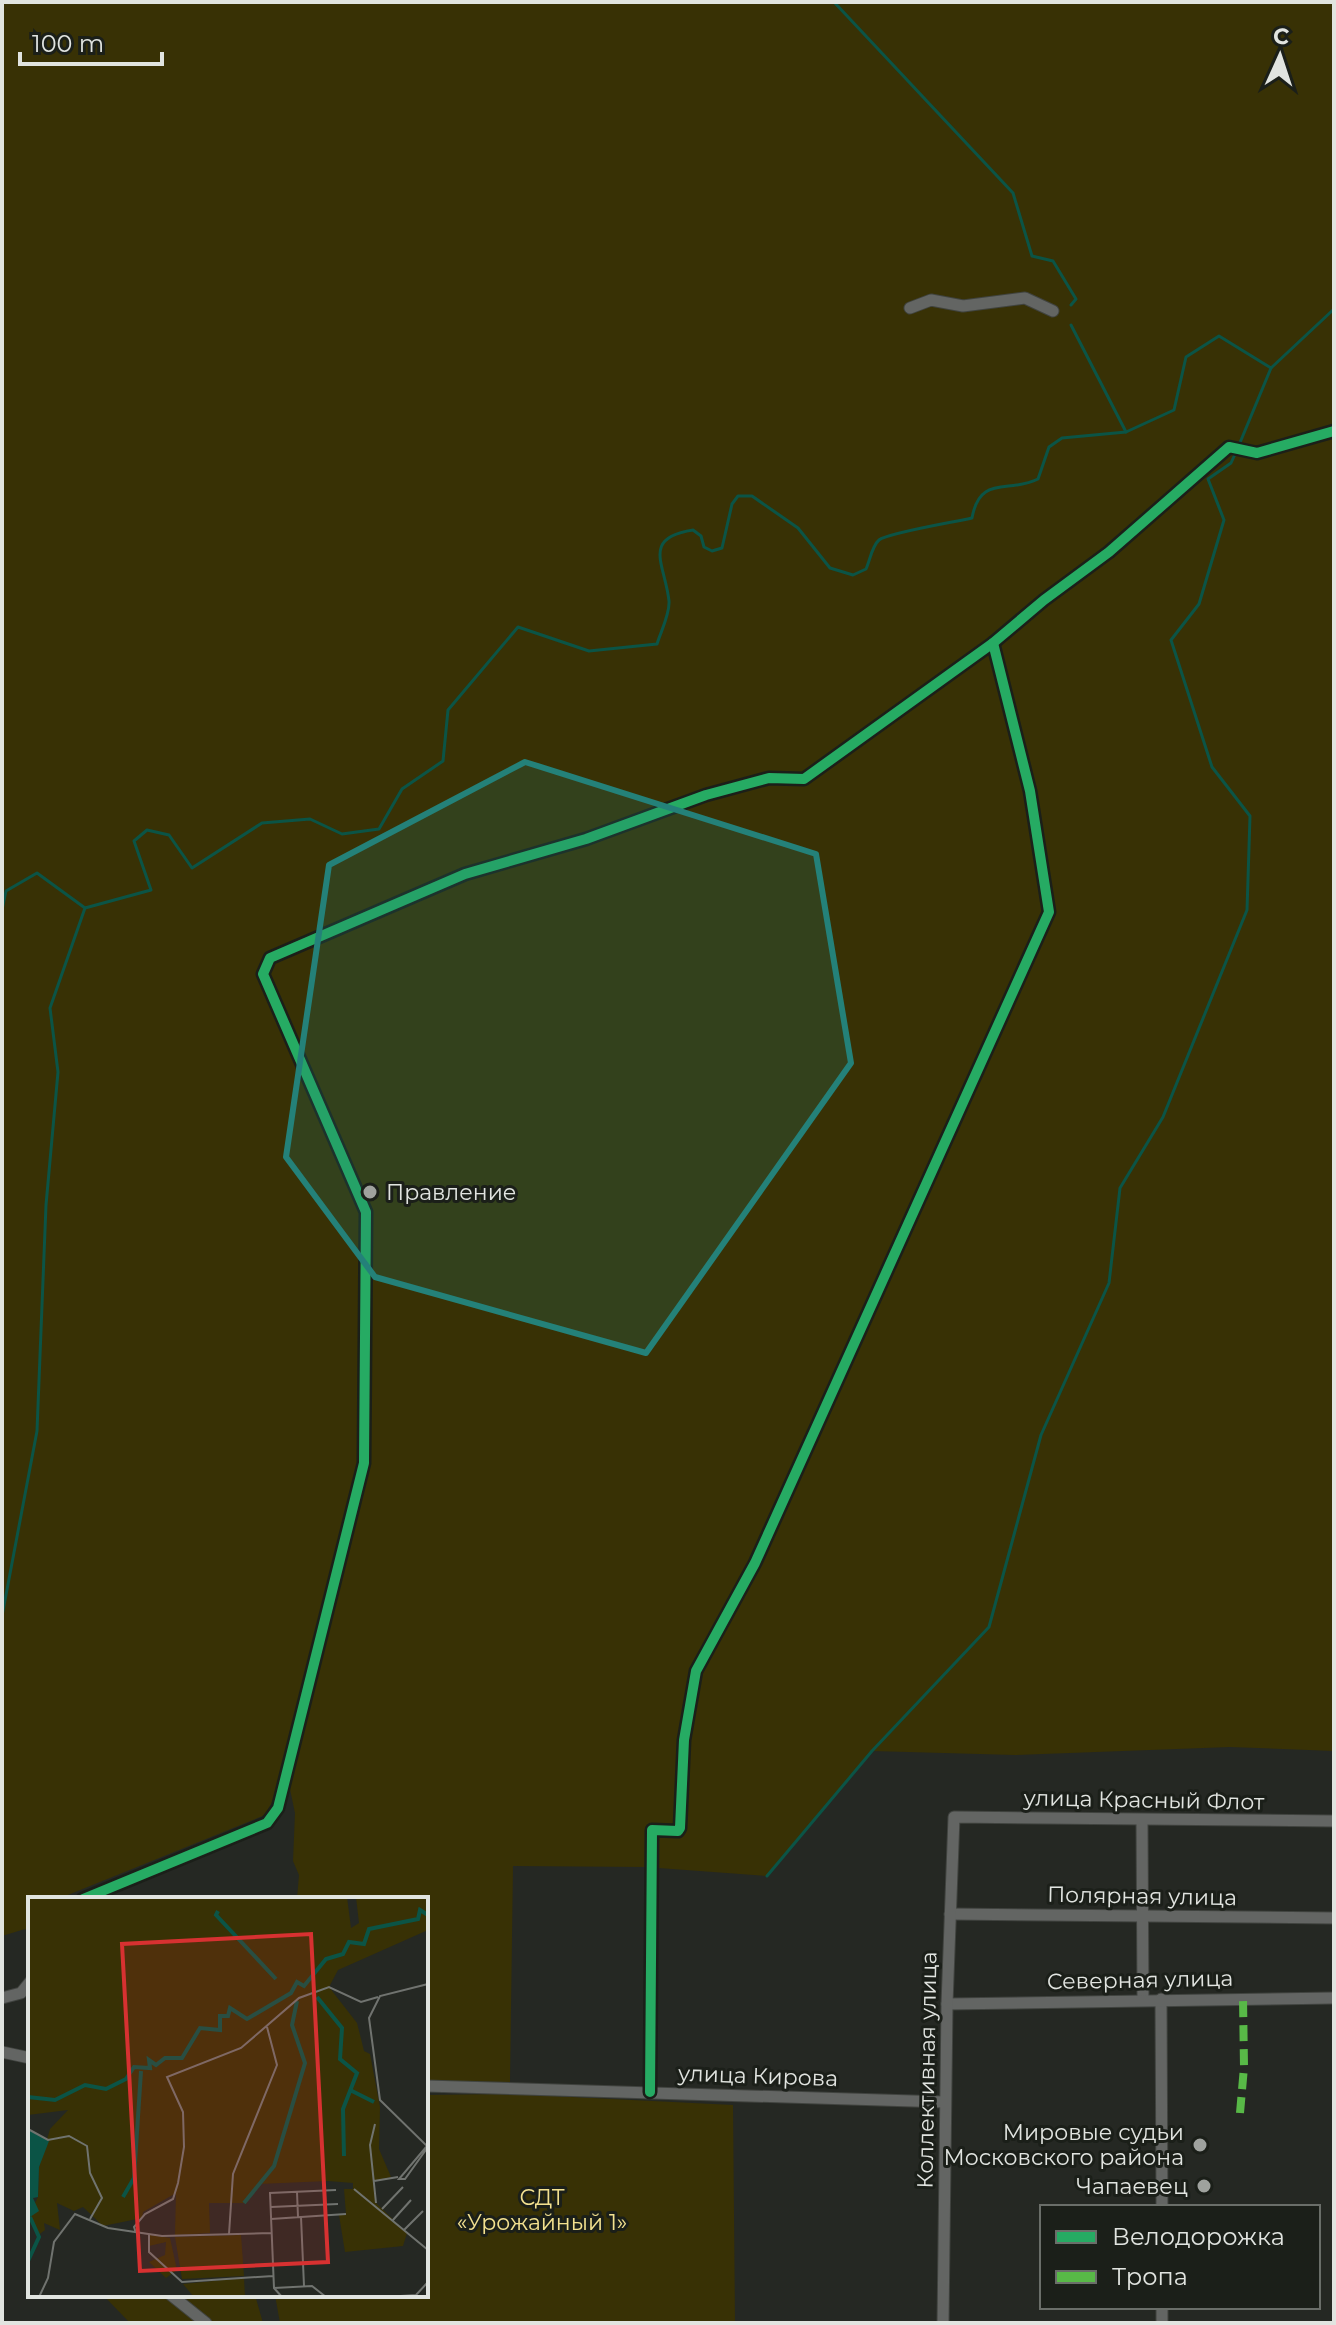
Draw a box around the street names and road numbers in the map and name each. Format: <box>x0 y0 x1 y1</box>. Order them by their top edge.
street label: улица Красный Флот <box>1022 1784 1265 1816</box>
street label: Полярная улица <box>1047 1881 1237 1911</box>
street label: Коллективная улица <box>911 1951 943 2189</box>
street label: Северная улица <box>1047 1965 1233 1995</box>
street label: улица Кирова <box>677 2060 838 2092</box>

